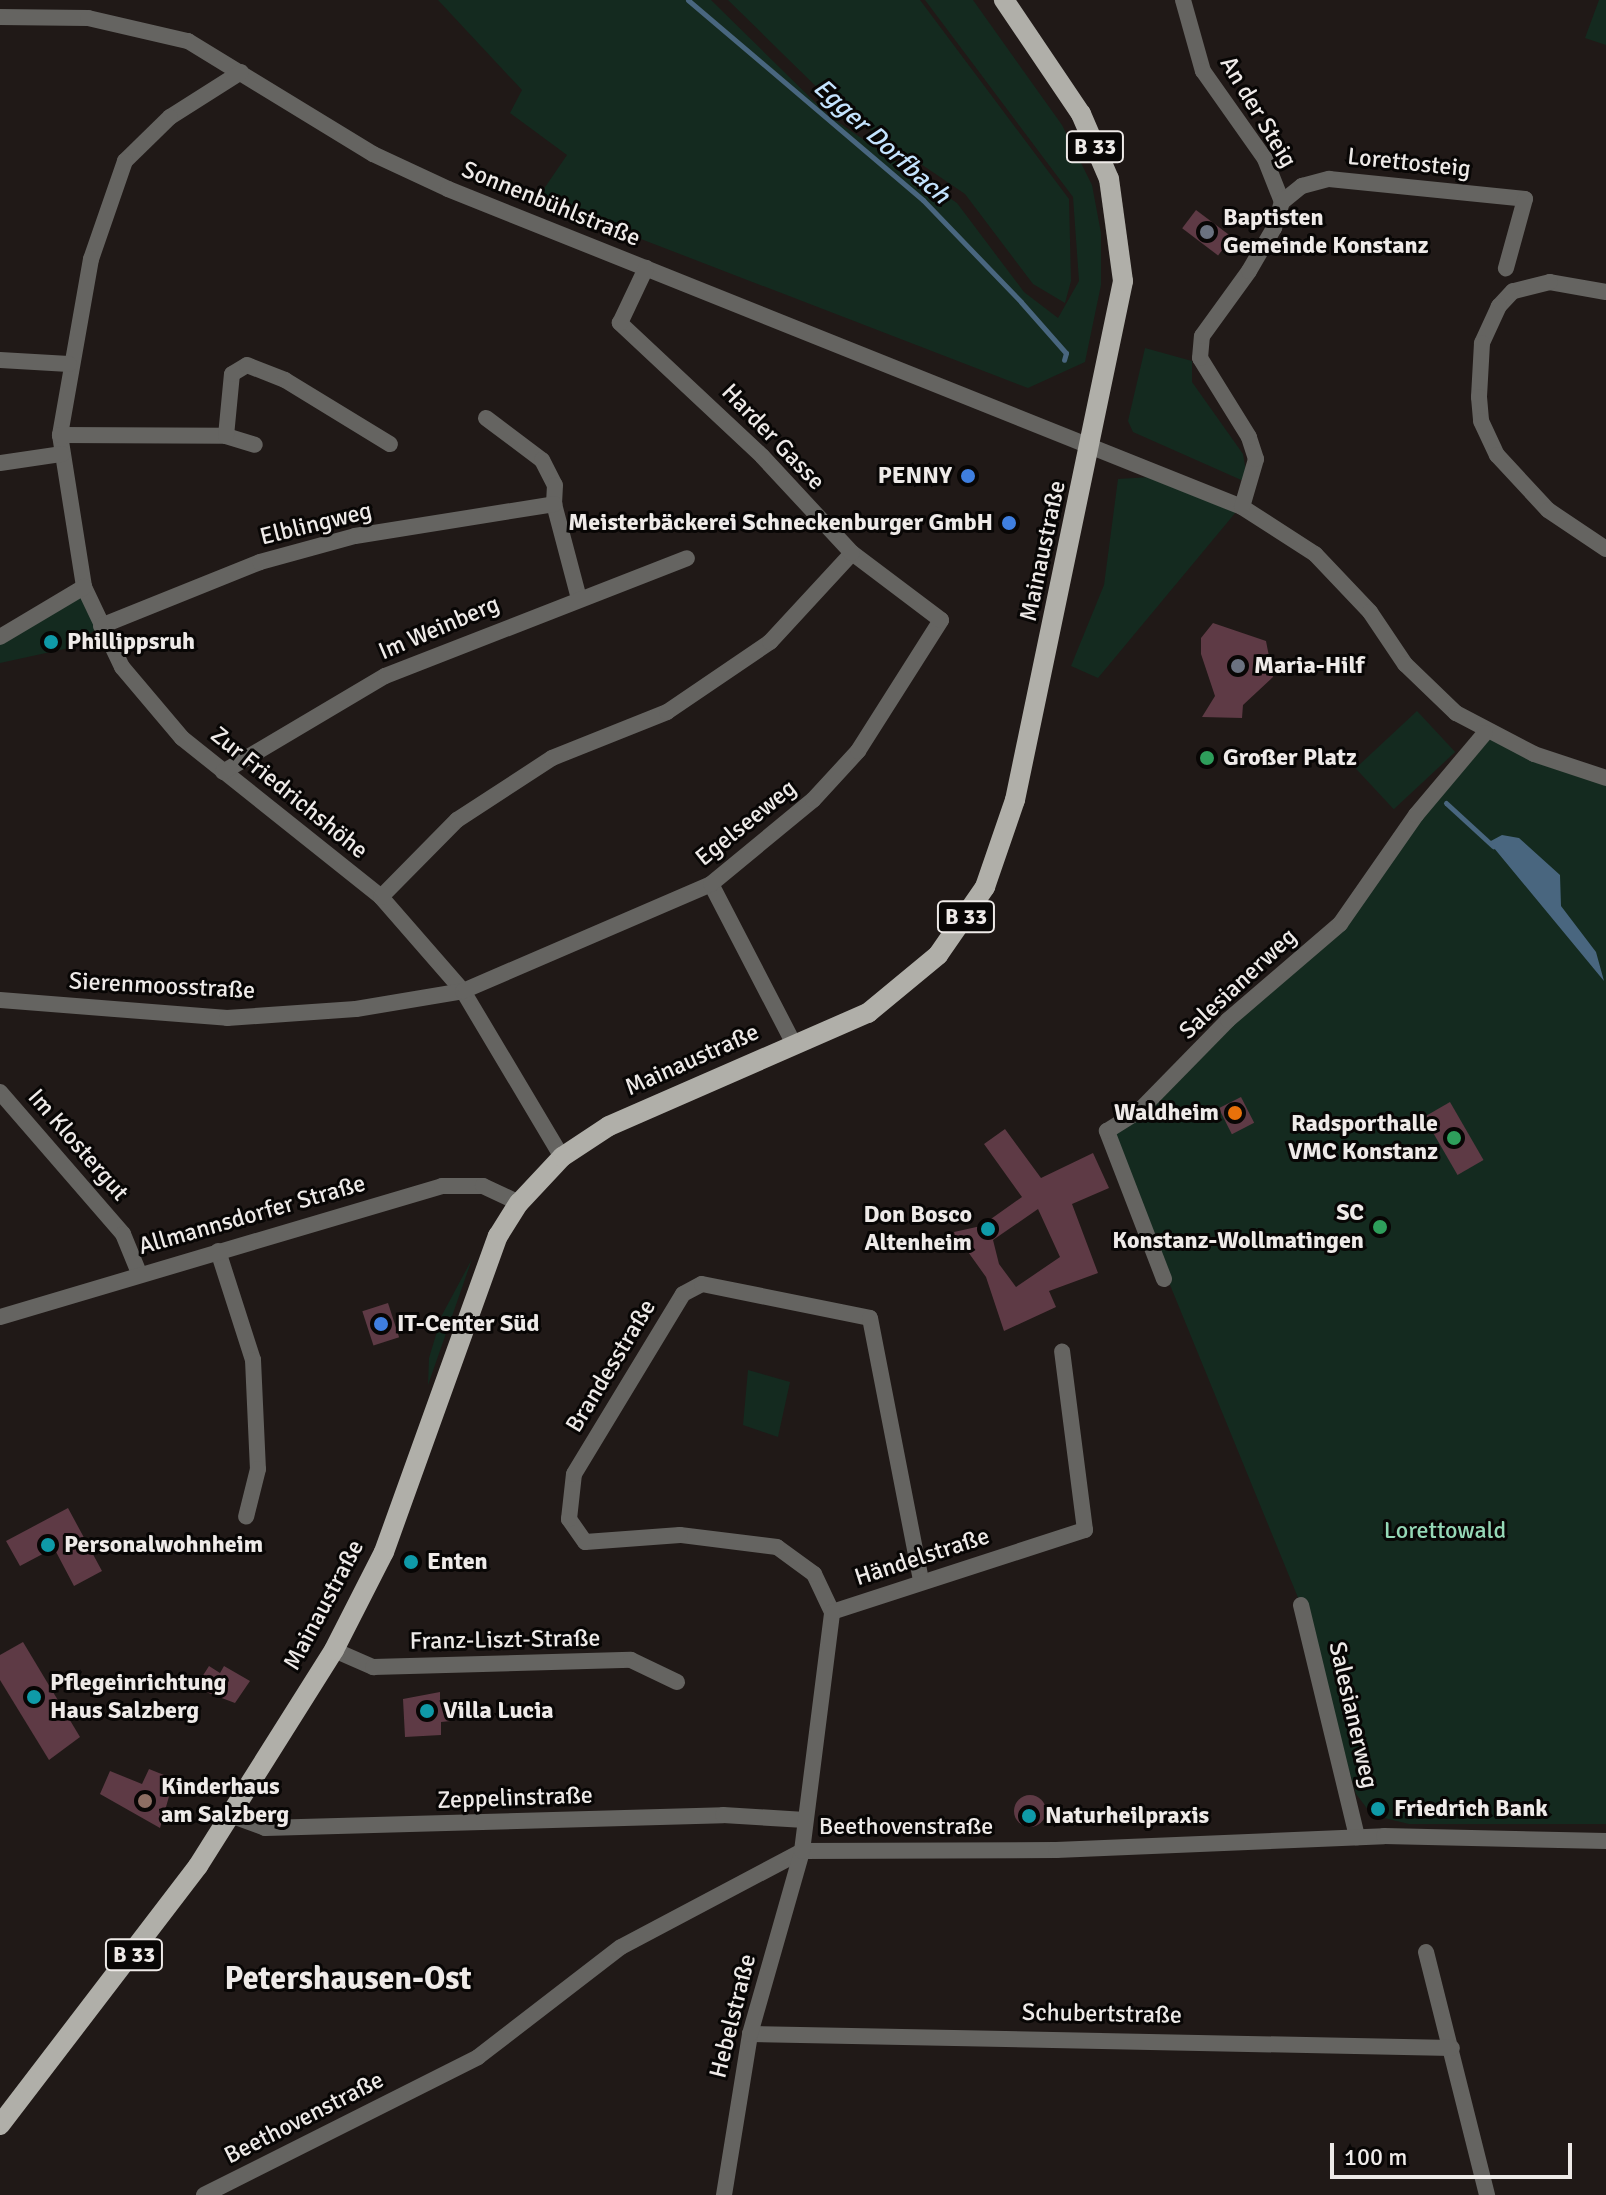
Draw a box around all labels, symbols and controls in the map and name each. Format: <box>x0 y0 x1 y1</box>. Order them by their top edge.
street label: An der Steig <box>1214 51 1302 173</box>
water label: Egger Dorfbach <box>806 73 956 211</box>
road number: B 33 <box>1065 129 1125 165</box>
street label: Lorettosteig <box>1346 142 1472 184</box>
street label: Sonnenbühlstraße <box>458 155 644 253</box>
place label: Baptisten Gemeinde Konstanz <box>1223 204 1428 260</box>
marker: Baptisten Gemeinde Konstanz <box>1198 223 1216 241</box>
street label: Harder Gasse <box>715 378 831 496</box>
place label: PENNY <box>878 462 952 490</box>
marker: PENNY <box>959 467 977 485</box>
street label: Mainaustraße <box>1014 478 1072 624</box>
street label: Elblingweg <box>257 496 375 552</box>
place label: Meisterbäckerei Schneckenburger GmbH <box>568 509 993 537</box>
marker: Meisterbäckerei Schneckenburger GmbH <box>1000 514 1018 532</box>
street label: Im Weinberg <box>374 590 504 666</box>
place label: Phillippsruh <box>67 628 195 656</box>
marker: Phillippsruh <box>42 633 60 651</box>
place label: Maria-Hilf <box>1254 652 1364 680</box>
marker: Maria-Hilf <box>1229 657 1247 675</box>
street label: Zur Friedrichshöhe <box>205 721 373 865</box>
place label: Großer Platz <box>1223 744 1357 772</box>
marker: Großer Platz <box>1198 749 1216 767</box>
street label: Egelseeweg <box>690 774 802 872</box>
road number: B 33 <box>936 899 996 935</box>
street label: Salesianerweg <box>1173 922 1303 1046</box>
street label: Sierenmoosstraße <box>68 967 256 1005</box>
street label: Mainaustraße <box>621 1018 763 1102</box>
street label: Im Klostergut <box>22 1083 134 1207</box>
place label: Waldheim <box>1114 1099 1219 1127</box>
marker: Waldheim <box>1226 1104 1244 1122</box>
place label: Radsporthalle VMC Konstanz <box>1288 1110 1438 1166</box>
marker: Radsporthalle VMC Konstanz <box>1445 1129 1463 1147</box>
street label: Allmannsdorfer Straße <box>135 1169 369 1261</box>
place label: SC Konstanz-Wollmatingen <box>1112 1199 1364 1255</box>
place label: Don Bosco Altenheim <box>863 1201 972 1257</box>
marker: SC Konstanz-Wollmatingen <box>1371 1218 1389 1236</box>
marker: Don Bosco Altenheim <box>979 1220 997 1238</box>
street label: Brandesstraße <box>560 1294 662 1438</box>
place label: IT-Center Süd <box>397 1310 539 1338</box>
marker: IT-Center Süd <box>372 1315 390 1333</box>
park label: Lorettowald <box>1384 1517 1506 1545</box>
street label: Händelstraße <box>851 1522 993 1592</box>
place label: Personalwohnheim <box>64 1531 263 1559</box>
street label: Mainaustraße <box>278 1535 370 1675</box>
marker: Personalwohnheim <box>39 1536 57 1554</box>
place label: Enten <box>427 1548 488 1576</box>
marker: Enten <box>402 1553 420 1571</box>
street label: Franz-Liszt-Straße <box>409 1624 601 1656</box>
street label: Salesianerweg <box>1322 1639 1384 1791</box>
place label: Pflegeinrichtung Haus Salzberg <box>50 1669 226 1725</box>
marker: Pflegeinrichtung Haus Salzberg <box>25 1688 43 1706</box>
place label: Villa Lucia <box>443 1697 554 1725</box>
marker: Villa Lucia <box>418 1702 436 1720</box>
place label: Kinderhaus am Salzberg <box>161 1773 289 1829</box>
street label: Zeppelinstraße <box>437 1781 593 1815</box>
marker: Kinderhaus am Salzberg <box>136 1792 154 1810</box>
place label: Friedrich Bank <box>1394 1795 1548 1823</box>
marker: Friedrich Bank <box>1369 1800 1387 1818</box>
place label: Naturheilpraxis <box>1045 1802 1209 1830</box>
marker: Naturheilpraxis <box>1020 1807 1038 1825</box>
street label: Beethovenstraße <box>819 1813 993 1841</box>
road number: B 33 <box>104 1937 164 1973</box>
street label: Hebelstraße <box>704 1951 762 2081</box>
district label: Petershausen-Ost <box>225 1960 471 1998</box>
street label: Schubertstraße <box>1022 1998 1182 2030</box>
street label: Beethovenstraße <box>220 2066 388 2170</box>
scale bar <box>1334 2127 1576 2177</box>
text: 100 m <box>1344 2142 1407 2172</box>

